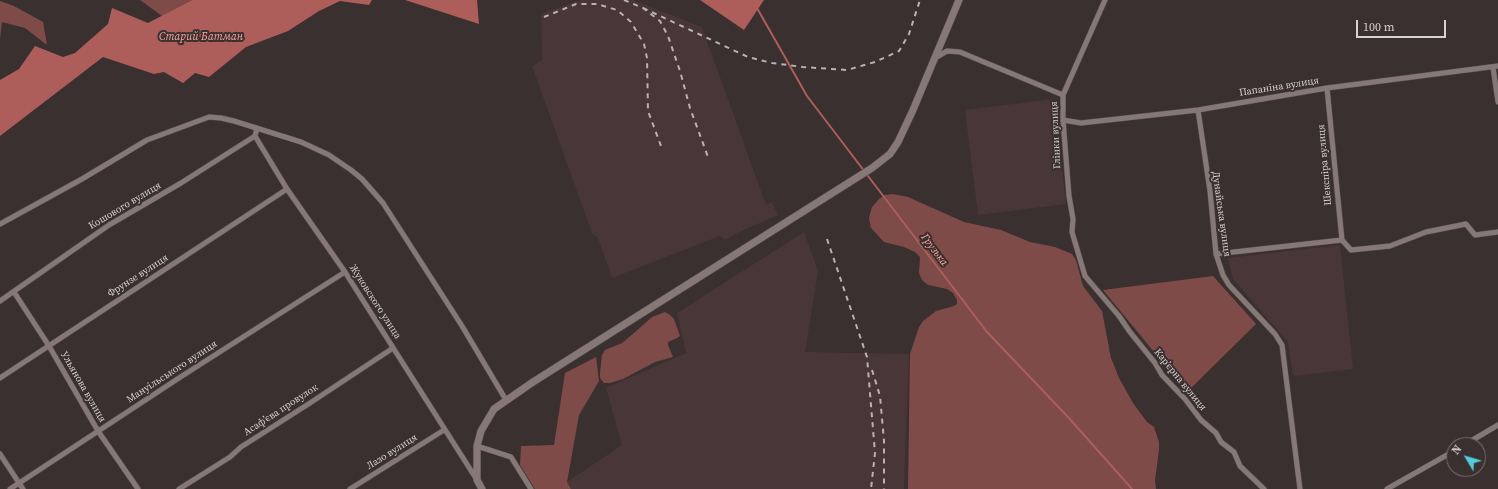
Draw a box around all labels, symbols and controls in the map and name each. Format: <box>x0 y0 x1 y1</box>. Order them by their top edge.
scale bar <box>1358 12 1448 38</box>
text: 100 m <box>1363 19 1395 35</box>
water label: Старий Батман <box>159 30 243 44</box>
street label: Папаніна вулиця <box>1238 75 1320 99</box>
street label: Глінки вулиця <box>1048 101 1064 169</box>
street label: Шекспіра вулиця <box>1315 124 1335 206</box>
street label: Дунайська вулиця <box>1209 171 1233 257</box>
street label: Кошового вулиця <box>87 180 163 232</box>
water label: Грузька <box>918 231 950 269</box>
street label: Фрунзе вулиця <box>106 252 170 300</box>
street label: Жуковского улица <box>347 263 403 341</box>
street label: Мануільського вулиця <box>124 338 220 406</box>
street label: Кар’єрна вулиця <box>1151 347 1209 413</box>
street label: Ульянова вулиця <box>58 349 108 425</box>
street label: Асаф’єва провулок <box>242 381 320 439</box>
street label: Лазо вулиця <box>364 432 420 472</box>
north arrow <box>1446 437 1486 477</box>
text: N <box>1449 442 1465 458</box>

